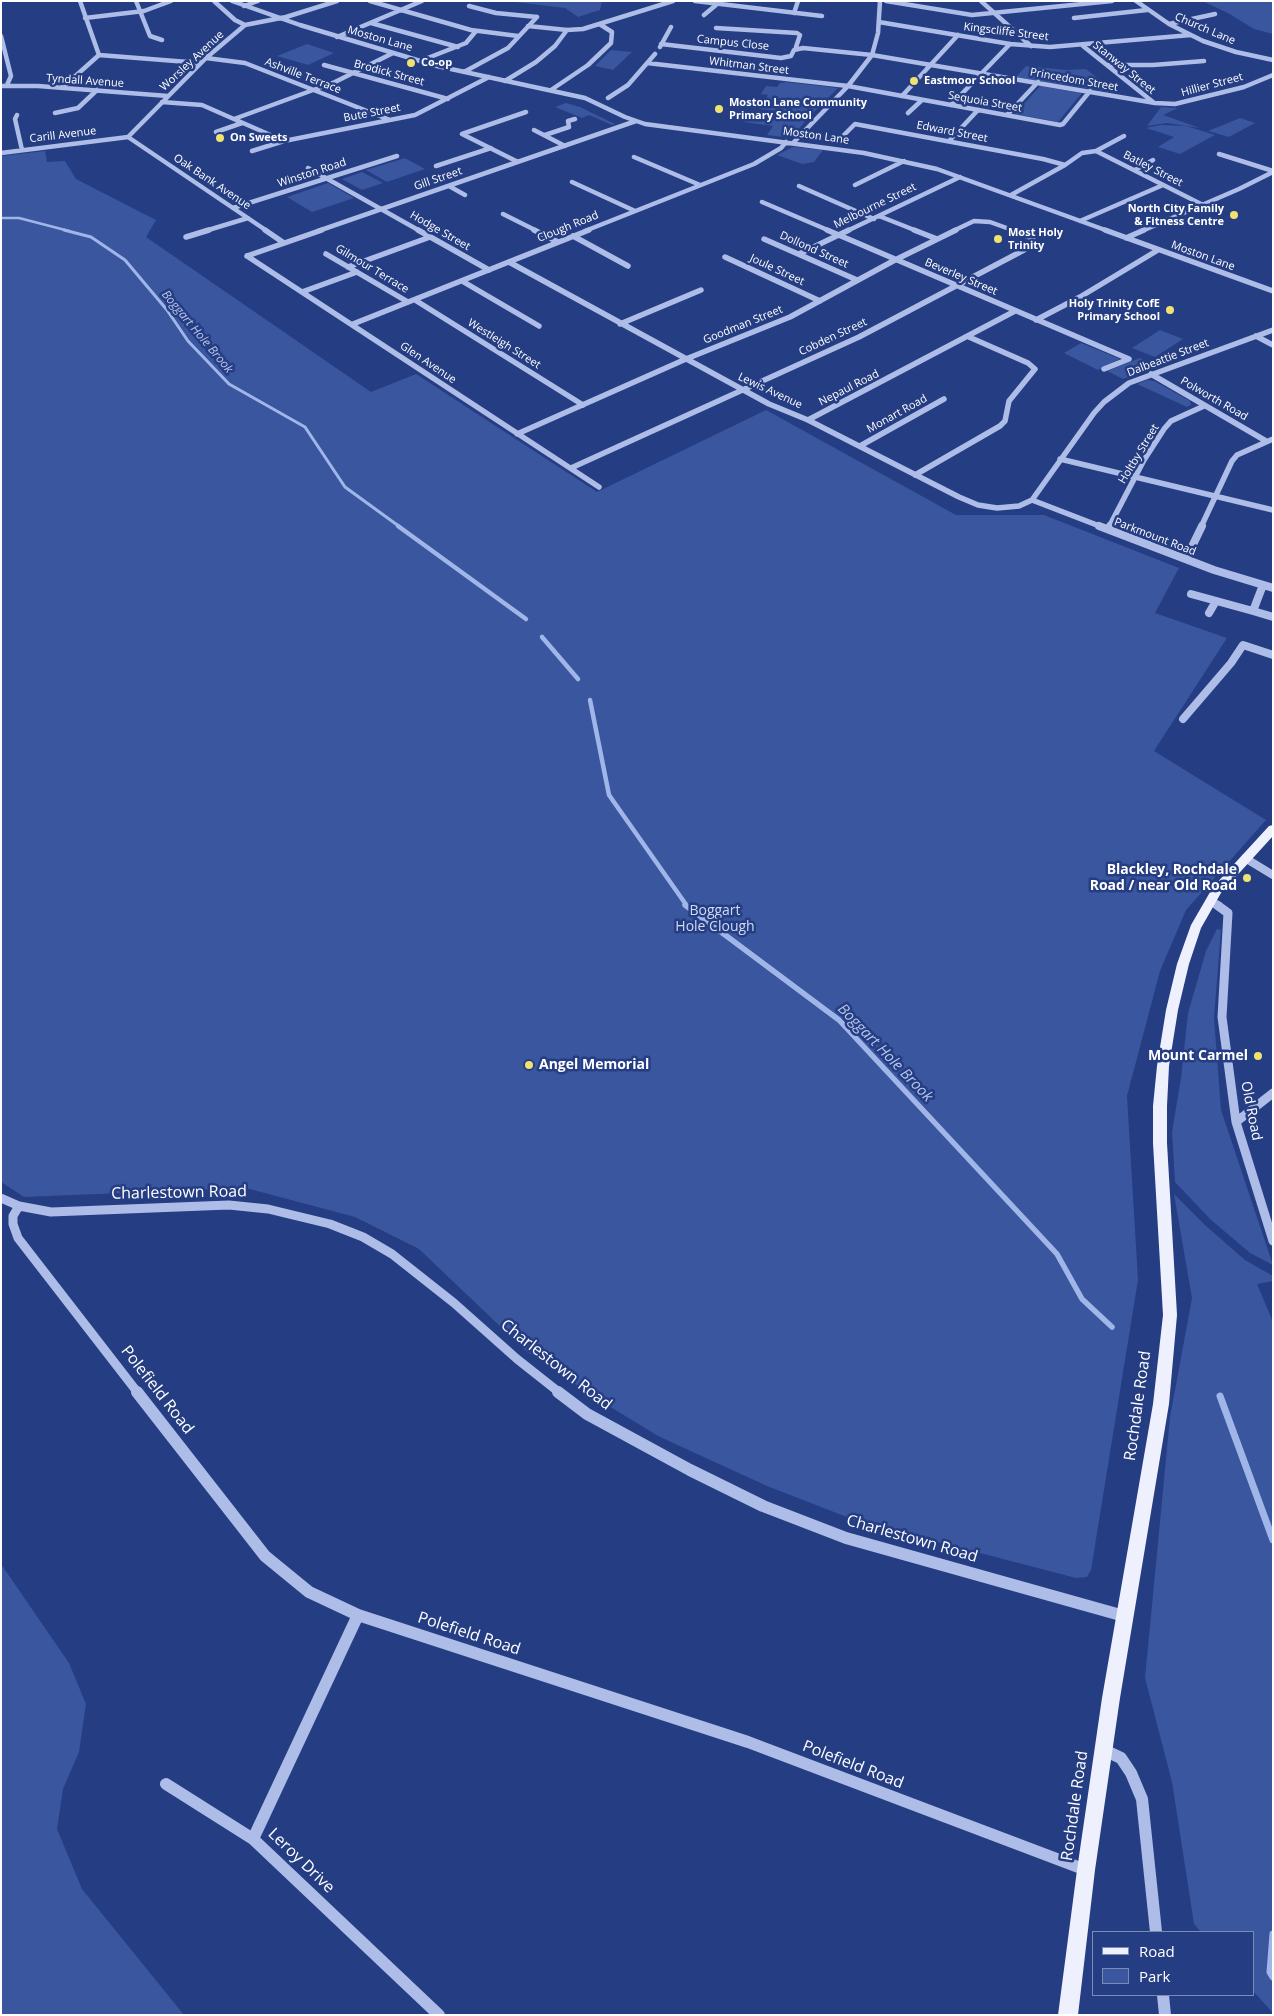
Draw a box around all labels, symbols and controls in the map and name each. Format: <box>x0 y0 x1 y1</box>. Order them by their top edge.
street label: Church Lane <box>1173 10 1237 48</box>
street label: Kingscliffe Street <box>963 20 1049 44</box>
street label: Moston Lane <box>346 23 414 55</box>
street label: Worsley Avenue <box>157 28 227 94</box>
street label: Campus Close <box>696 33 770 53</box>
street label: Stanway Street <box>1090 39 1158 97</box>
street label: Ashville Terrace <box>263 55 343 97</box>
street label: Whitman Street <box>708 55 790 77</box>
place label: Co-op <box>421 56 452 70</box>
street label: Brodick Street <box>352 57 426 89</box>
marker: Co-op <box>405 57 417 69</box>
street label: Princedom Street <box>1029 66 1119 94</box>
street label: Hillier Street <box>1180 70 1244 100</box>
street label: Tyndall Avenue <box>46 72 124 90</box>
place label: Eastmoor School <box>924 74 1015 88</box>
marker: Eastmoor School <box>908 75 920 87</box>
street label: Sequoia Street <box>947 89 1023 115</box>
place label: Moston Lane Community Primary School <box>729 96 867 122</box>
street label: Bute Street <box>343 101 401 125</box>
marker: Moston Lane Community Primary School <box>713 103 725 115</box>
street label: Edward Street <box>915 119 989 145</box>
street label: Carill Avenue <box>29 124 97 146</box>
street label: Moston Lane <box>782 125 850 147</box>
place label: On Sweets <box>230 131 288 145</box>
marker: On Sweets <box>214 132 226 144</box>
street label: Batley Street <box>1121 148 1185 190</box>
street label: Oak Bank Avenue <box>171 151 253 213</box>
street label: Winston Road <box>276 156 348 190</box>
street label: Gill Street <box>412 165 464 193</box>
street label: Melbourne Street <box>832 180 918 232</box>
place label: North City Family & Fitness Centre <box>1128 202 1224 228</box>
street label: Hodge Street <box>408 208 472 254</box>
street label: Clough Road <box>535 209 601 245</box>
marker: North City Family & Fitness Centre <box>1228 209 1240 221</box>
place label: Most Holy Trinity <box>1008 226 1063 252</box>
street label: Dollond Street <box>778 229 850 271</box>
marker: Most Holy Trinity <box>992 233 1004 245</box>
street label: Moston Lane <box>1169 238 1237 274</box>
street label: Gilmour Terrace <box>333 242 411 296</box>
street label: Joule Street <box>748 252 806 288</box>
street label: Beverley Street <box>923 256 999 298</box>
water label: Boggart Hole Brook <box>158 288 236 376</box>
place label: Holy Trinity CofE Primary School <box>1069 297 1160 323</box>
street label: Goodman Street <box>701 303 785 347</box>
marker: Holy Trinity CofE Primary School <box>1164 304 1176 316</box>
street label: Cobden Street <box>797 315 869 359</box>
street label: Westleigh Street <box>465 316 543 372</box>
street label: Dalbeattie Street <box>1125 336 1211 380</box>
street label: Glen Avenue <box>397 339 459 387</box>
street label: Nepaul Road <box>817 367 881 409</box>
street label: Lewis Avenue <box>736 370 804 412</box>
street label: Polworth Road <box>1178 374 1250 424</box>
street label: Monart Road <box>865 392 929 436</box>
street label: Holtby Street <box>1116 422 1162 486</box>
street label: Parkmount Road <box>1112 515 1198 559</box>
place label: Blackley, Rochdale Road / near Old Road <box>1090 862 1237 894</box>
marker: Blackley, Rochdale Road / near Old Road <box>1241 872 1253 884</box>
park label: Boggart Hole Clough <box>675 903 755 936</box>
water label: Boggart Hole Brook <box>834 1000 936 1106</box>
place label: Mount Carmel <box>1148 1048 1248 1064</box>
marker: Mount Carmel <box>1252 1050 1264 1062</box>
place label: Angel Memorial <box>539 1057 649 1073</box>
marker: Angel Memorial <box>523 1059 535 1071</box>
street label: Old Road <box>1237 1080 1265 1142</box>
street label: Charlestown Road <box>111 1182 247 1204</box>
street label: Charlestown Road <box>497 1316 615 1414</box>
street label: Polefield Road <box>117 1342 197 1438</box>
street label: Rochdale Road <box>1121 1350 1155 1462</box>
street label: Charlestown Road <box>844 1511 980 1567</box>
street label: Polefield Road <box>415 1608 523 1660</box>
street label: Polefield Road <box>800 1737 906 1793</box>
street label: Rochdale Road <box>1058 1750 1092 1862</box>
street label: Leroy Drive <box>264 1825 338 1897</box>
legend <box>1092 1931 1254 1996</box>
text: Road <box>1139 1941 1175 1961</box>
text: Park <box>1139 1966 1170 1986</box>

